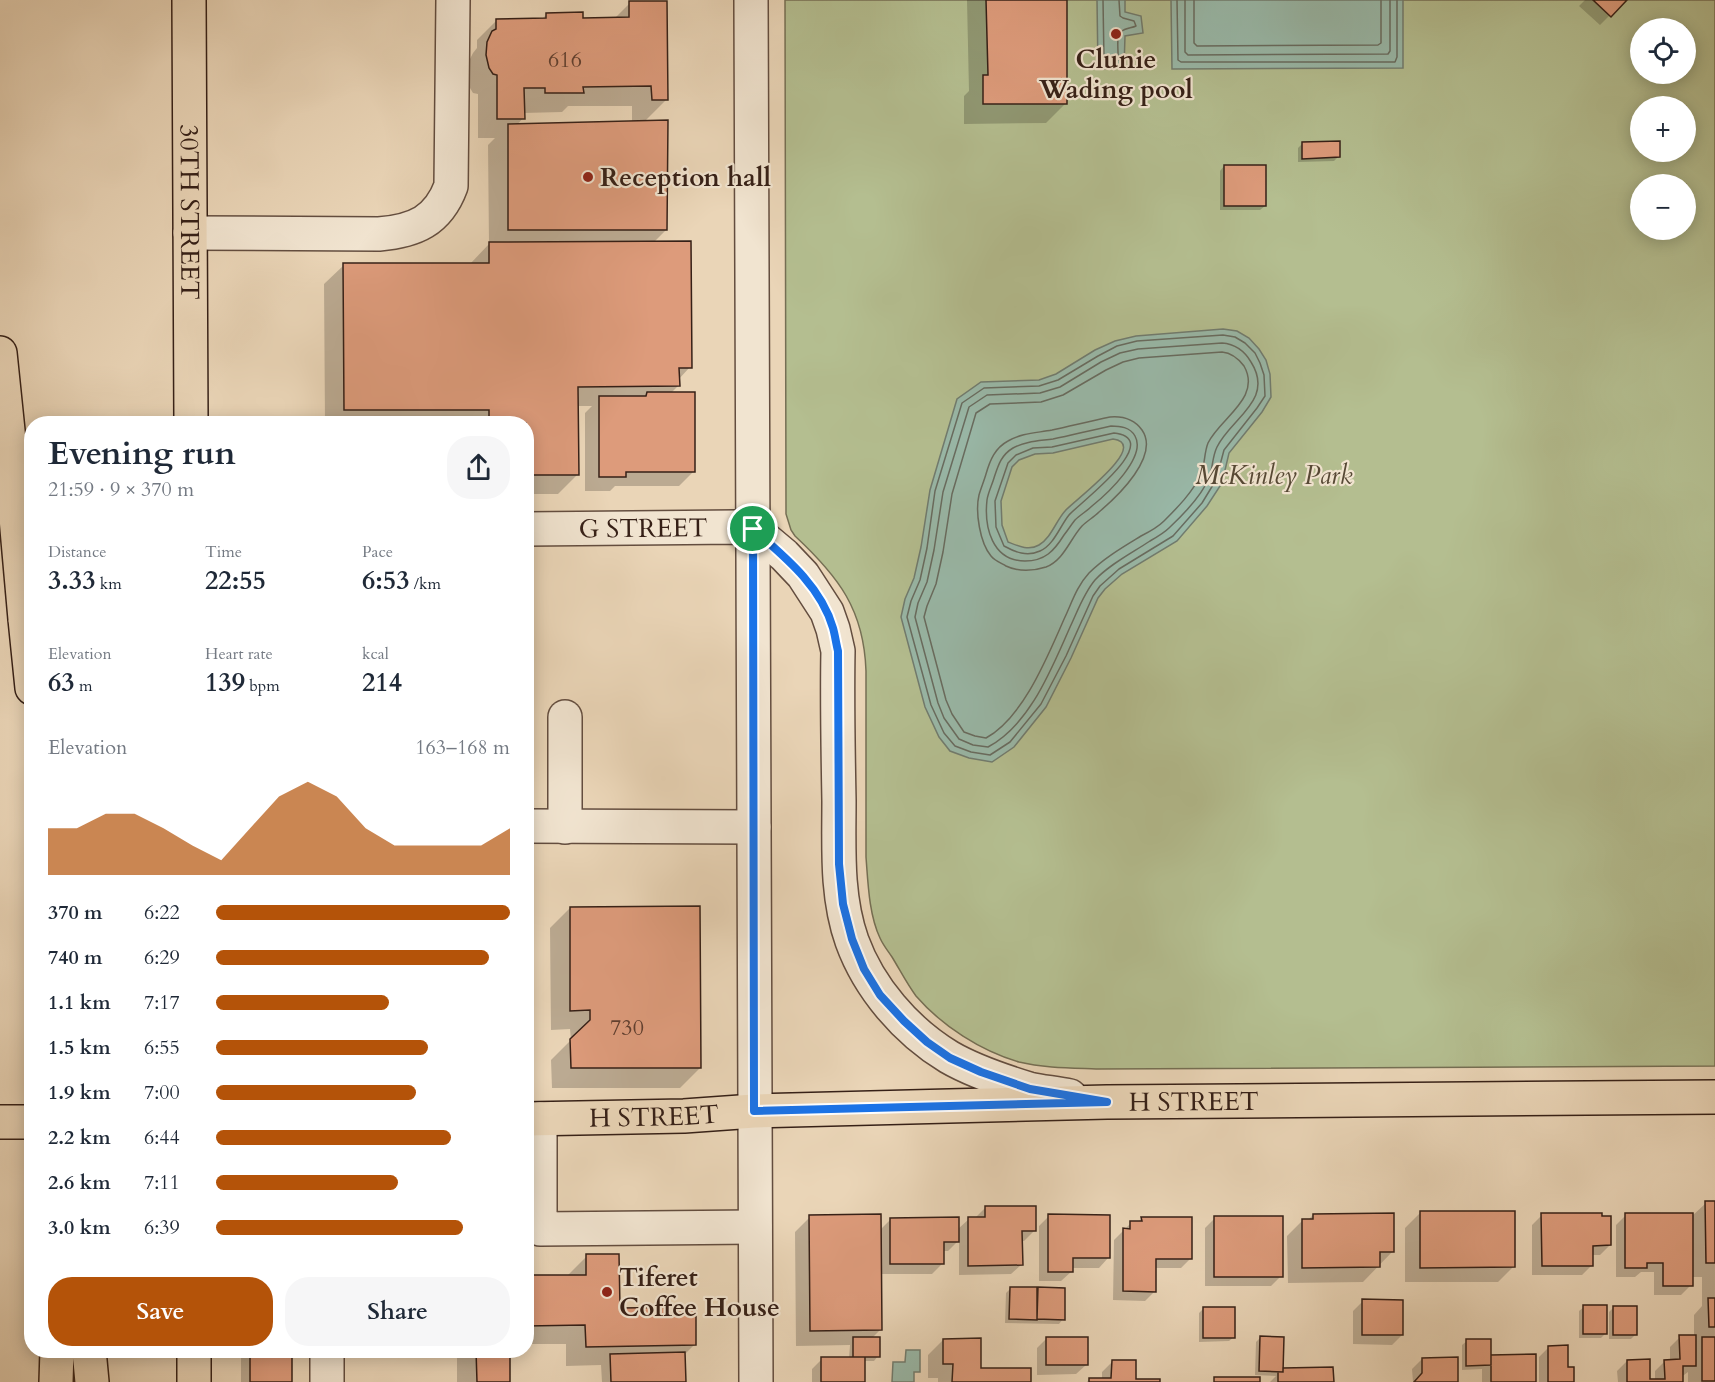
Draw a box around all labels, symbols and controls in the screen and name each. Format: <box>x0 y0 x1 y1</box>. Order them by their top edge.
map controls <box>1630 18 1696 240</box>
button: locate <box>1630 18 1696 84</box>
marker: Clunie Wading pool <box>1109 27 1123 41</box>
place label: Clunie Wading pool <box>1038 42 1193 107</box>
house number: 616 <box>548 45 582 75</box>
button: + <box>1630 96 1696 162</box>
street label: 30TH STREET <box>172 124 207 300</box>
place label: Reception hall <box>600 160 772 195</box>
marker: Reception hall <box>581 170 595 184</box>
button: − <box>1630 174 1696 240</box>
text: Evening run <box>48 431 236 476</box>
button: share <box>447 436 510 499</box>
park label: McKinley Park <box>1195 458 1353 493</box>
text: 21:59 · 9 × 370 m <box>48 476 194 503</box>
pin <box>727 503 778 554</box>
street label: G STREET <box>578 510 708 547</box>
icon: arrive <box>736 512 769 545</box>
text: Distance <box>48 541 106 563</box>
text: Time <box>205 541 242 563</box>
text: Pace <box>362 541 393 563</box>
text: 3.33 <box>48 563 96 598</box>
text: 22:55 <box>205 563 266 598</box>
text: 6:53 <box>362 563 410 598</box>
text: km <box>96 573 122 595</box>
text: /km <box>410 573 441 595</box>
text: Elevation <box>48 643 112 665</box>
text: Heart rate <box>205 643 273 665</box>
text: kcal <box>362 643 389 665</box>
text: 63 <box>48 665 75 700</box>
text: 139 <box>205 665 245 700</box>
text: 214 <box>362 665 402 700</box>
text: m <box>75 675 92 697</box>
text: bpm <box>245 675 280 697</box>
text: Elevation <box>48 734 127 761</box>
text: 163–168 m <box>415 734 510 761</box>
text: 370 m <box>48 899 103 926</box>
text: 6:22 <box>144 899 180 926</box>
text: 740 m <box>48 944 103 971</box>
text: 6:29 <box>144 944 180 971</box>
text: 1.1 km <box>48 989 111 1016</box>
text: 7:17 <box>144 989 180 1016</box>
house number: 730 <box>610 1013 644 1043</box>
text: 1.5 km <box>48 1034 111 1061</box>
text: 6:55 <box>144 1034 180 1061</box>
text: 1.9 km <box>48 1079 111 1106</box>
text: 7:00 <box>144 1079 180 1106</box>
street label: H STREET <box>1129 1084 1259 1120</box>
street label: H STREET <box>589 1097 720 1136</box>
text: 2.2 km <box>48 1124 111 1151</box>
text: 6:44 <box>144 1124 180 1151</box>
text: 2.6 km <box>48 1169 111 1196</box>
text: 7:11 <box>144 1169 180 1196</box>
text: 3.0 km <box>48 1214 111 1241</box>
text: 6:39 <box>144 1214 180 1241</box>
place label: Tiferet Coffee House <box>619 1260 780 1325</box>
button: Save <box>48 1277 273 1346</box>
button: Share <box>285 1277 510 1346</box>
marker: Tiferet Coffee House <box>600 1285 614 1299</box>

